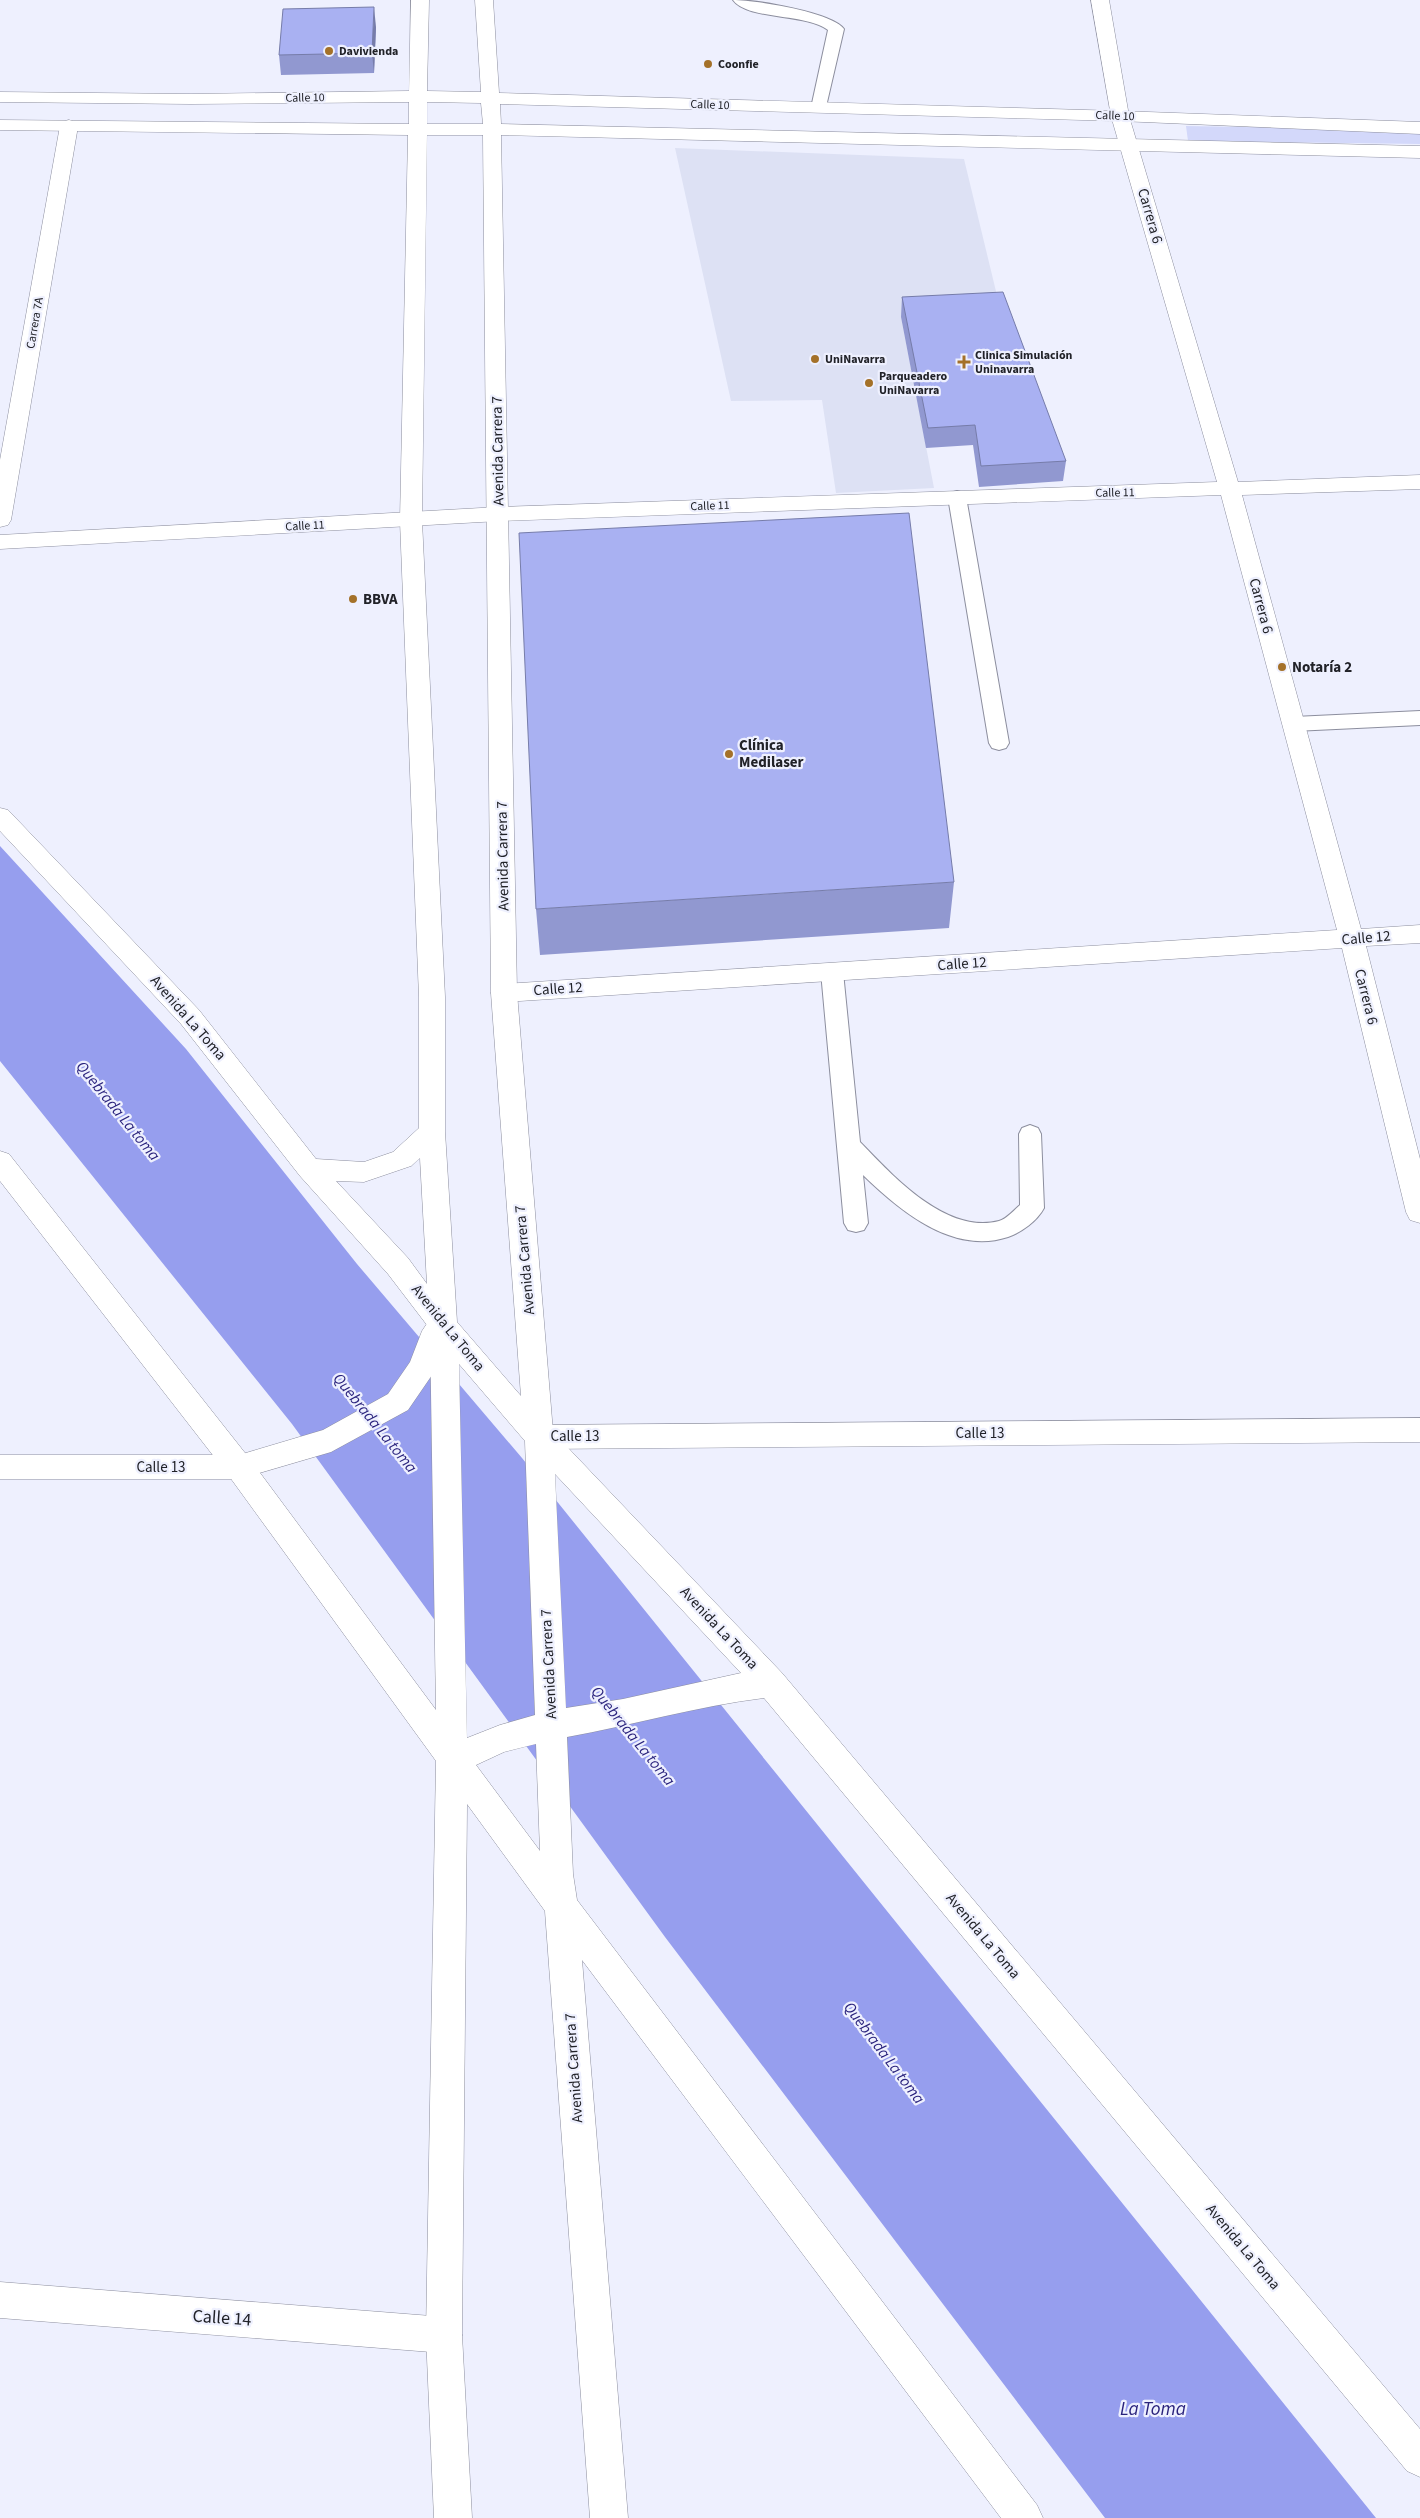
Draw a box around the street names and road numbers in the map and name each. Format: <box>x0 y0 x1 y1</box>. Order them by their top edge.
street label: Calle 10 <box>285 89 325 107</box>
street label: Calle 10 <box>690 96 730 114</box>
street label: Calle 10 <box>1095 107 1135 125</box>
street label: Carrera 6 <box>1132 186 1168 246</box>
street label: Carrera 7A <box>22 296 48 350</box>
street label: Avenida Carrera 7 <box>487 396 509 506</box>
street label: Calle 11 <box>1095 484 1135 502</box>
street label: Calle 11 <box>690 497 730 515</box>
street label: Calle 11 <box>285 516 325 536</box>
street label: Carrera 6 <box>1244 576 1278 636</box>
street label: Avenida Carrera 7 <box>492 801 514 911</box>
street label: Calle 12 <box>1341 925 1391 951</box>
street label: Calle 12 <box>937 952 987 976</box>
street label: Carrera 6 <box>1349 967 1383 1027</box>
street label: Avenida La Toma <box>145 971 231 1065</box>
street label: Calle 12 <box>533 977 583 1001</box>
street label: Avenida Carrera 7 <box>510 1204 540 1316</box>
street label: Avenida La Toma <box>406 1280 490 1376</box>
street label: Calle 13 <box>955 1423 1005 1444</box>
street label: Calle 13 <box>550 1426 600 1447</box>
street label: Calle 13 <box>136 1457 186 1478</box>
street label: Avenida La Toma <box>675 1582 763 1674</box>
street label: Avenida Carrera 7 <box>536 1609 562 1719</box>
street label: Avenida La Toma <box>941 1889 1025 1983</box>
street label: Avenida Carrera 7 <box>560 2012 588 2124</box>
street label: Avenida La Toma <box>1201 2200 1285 2294</box>
street label: Calle 14 <box>192 2303 252 2333</box>

